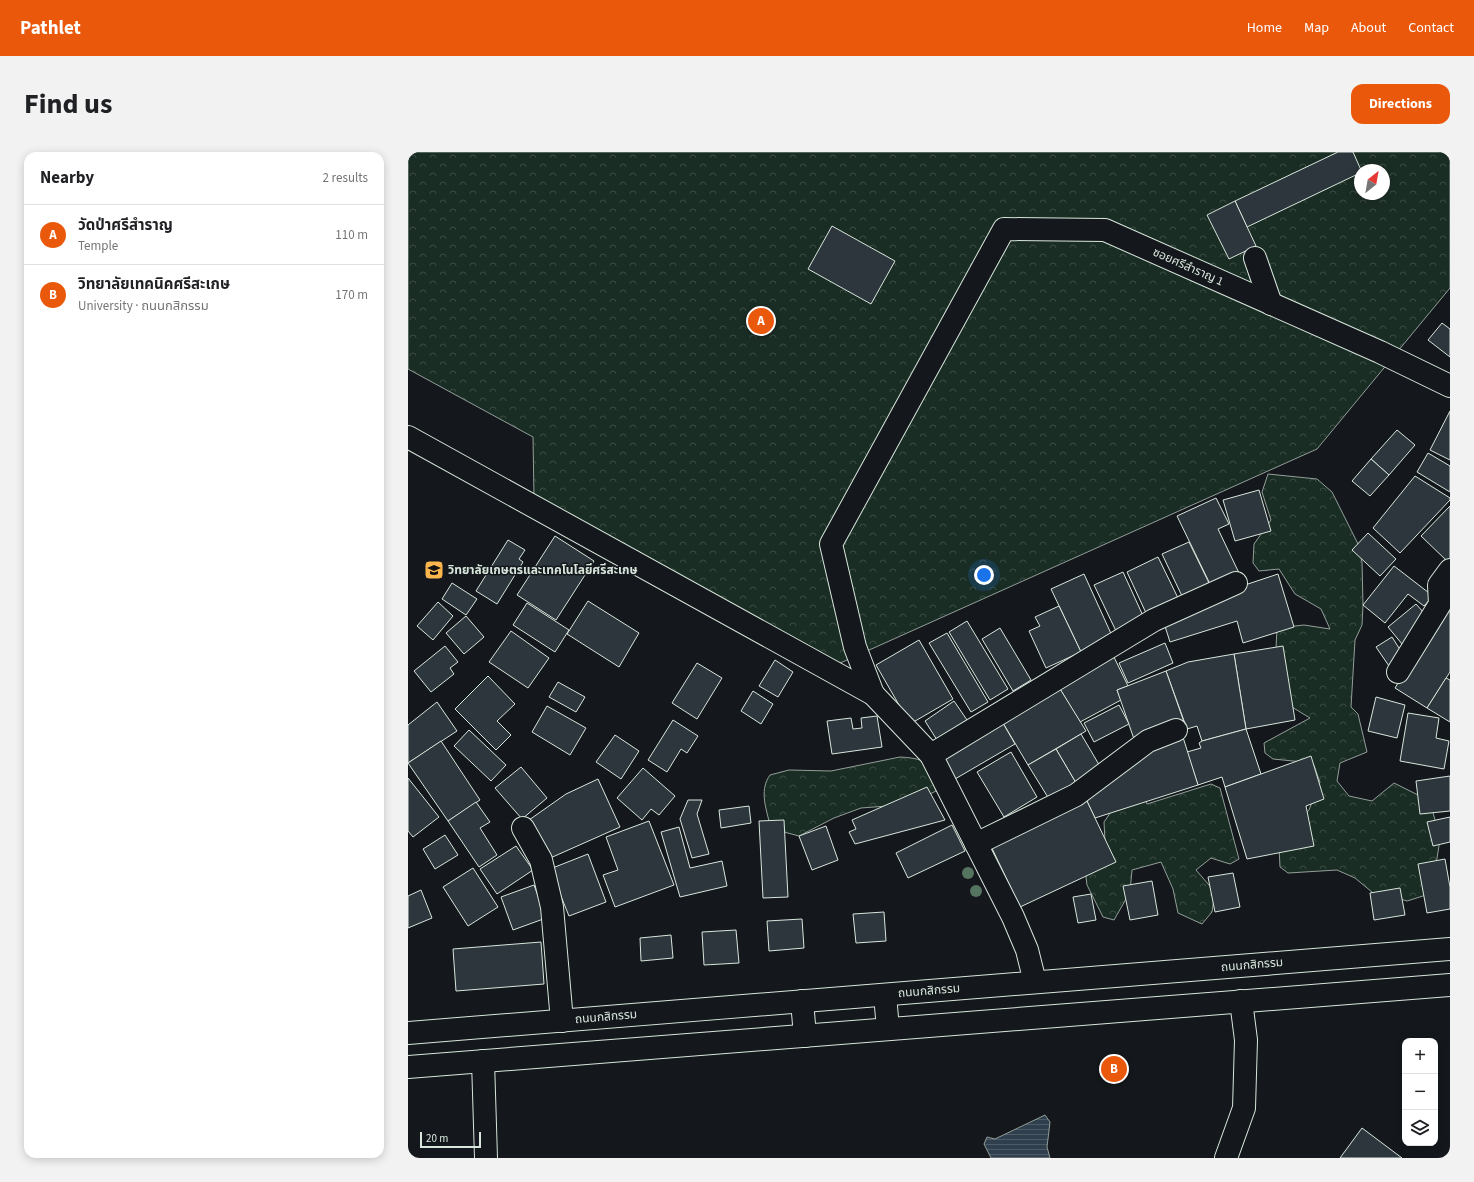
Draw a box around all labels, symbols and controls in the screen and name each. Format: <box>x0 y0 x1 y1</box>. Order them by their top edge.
text: Pathlet <box>20 15 81 42</box>
text: Home <box>1247 18 1282 38</box>
text: Map <box>1304 18 1329 38</box>
text: About <box>1351 18 1386 38</box>
text: Contact <box>1408 18 1454 38</box>
text: Find us <box>24 84 112 124</box>
button: Directions <box>1351 84 1450 124</box>
north arrow <box>1354 164 1390 200</box>
text: Nearby <box>40 166 94 190</box>
text: 2 results <box>323 169 368 187</box>
text: วัดป่าศรีสำราญ <box>78 215 173 236</box>
text: A <box>49 226 57 244</box>
text: 110 m <box>335 226 368 244</box>
text: Temple <box>78 237 118 255</box>
street label: ซอยศรีสำราญ 1 <box>1150 244 1226 290</box>
text: วิทยาลัยเทคนิคศรีสะเกษ <box>78 274 230 295</box>
text: B <box>49 286 57 304</box>
text: 170 m <box>335 286 368 304</box>
text: University · ถนนกสิกรรม <box>78 297 209 315</box>
pin: A <box>748 306 774 336</box>
school or university icon: วิทยาลัยเกษตรและเทคโนโลยีศรีสะเกษ <box>423 559 445 581</box>
place label: วิทยาลัยเกษตรและเทคโนโลยีศรีสะเกษ <box>447 562 638 579</box>
your location <box>974 565 994 585</box>
street label: ถนนกสิกรรม <box>1220 954 1284 976</box>
street label: ถนนกสิกรรม <box>897 980 961 1002</box>
street label: ถนนกสิกรรม <box>574 1006 638 1028</box>
map controls <box>1402 1038 1438 1146</box>
button: + <box>1402 1038 1438 1074</box>
pin: B <box>1101 1054 1127 1084</box>
button: − <box>1402 1074 1438 1110</box>
button: layers <box>1402 1110 1438 1146</box>
scale bar <box>420 1130 481 1149</box>
text: 20 m <box>426 1131 448 1146</box>

